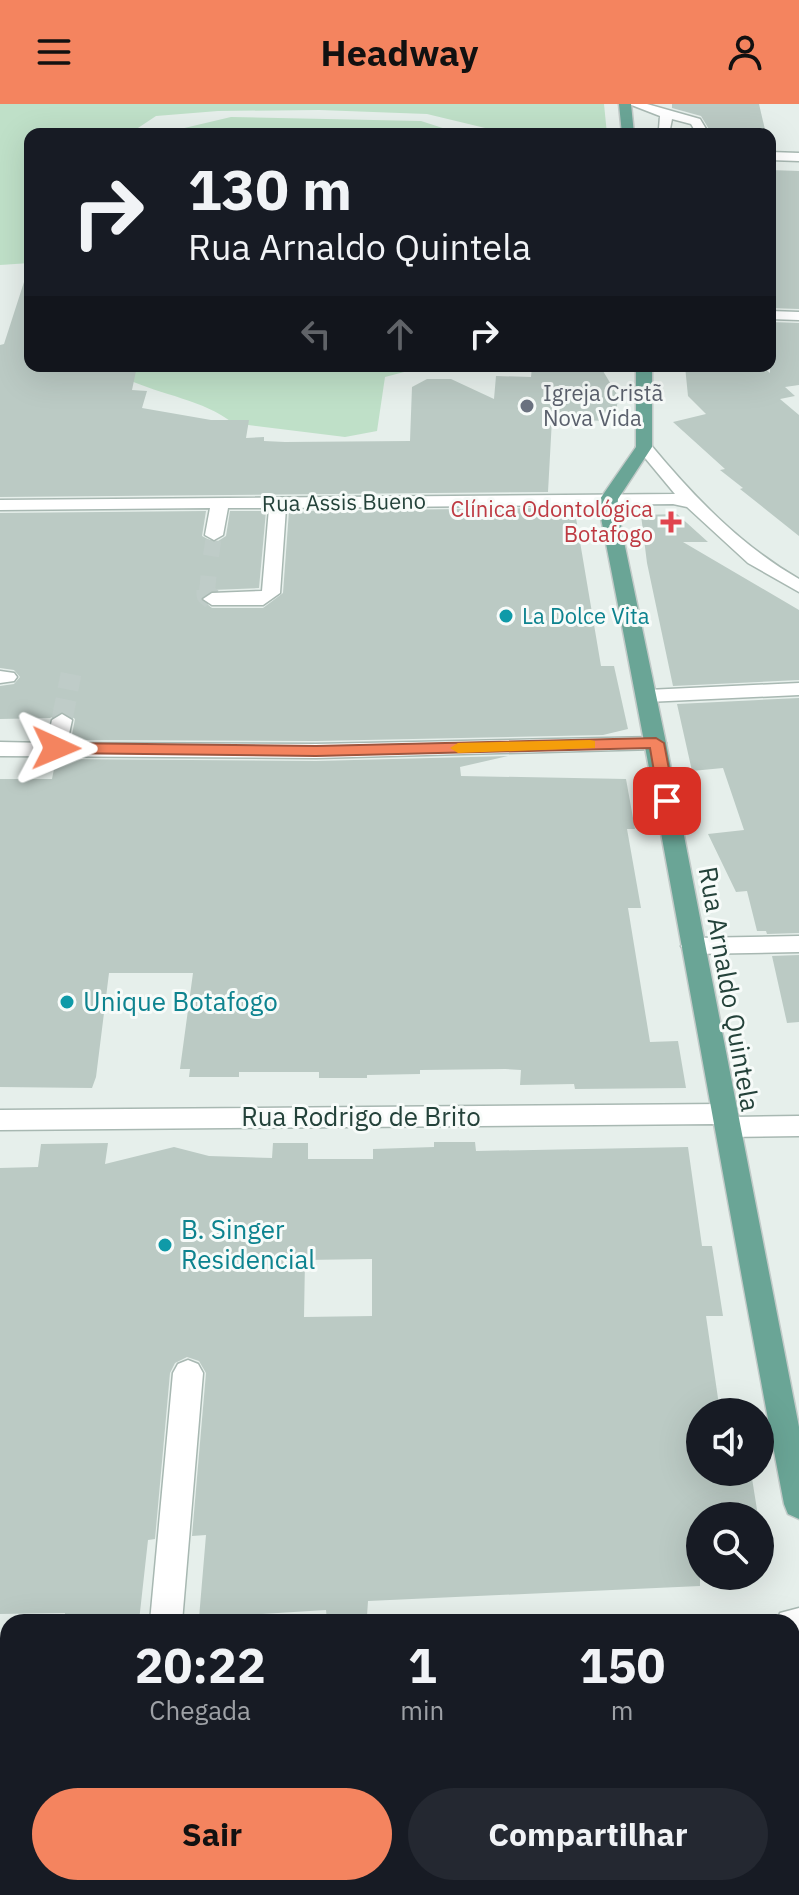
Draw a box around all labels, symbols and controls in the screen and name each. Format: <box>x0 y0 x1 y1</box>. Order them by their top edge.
text: Headway <box>321 29 478 76</box>
icon: menu <box>32 30 76 74</box>
icon: person <box>723 30 767 74</box>
text: 130 m <box>188 153 352 225</box>
icon: right <box>56 160 160 264</box>
text: Rua Arnaldo Quintela <box>188 223 531 270</box>
icon: left <box>294 312 338 356</box>
icon: ahead <box>378 312 422 356</box>
icon: right <box>462 312 506 356</box>
place label: Igreja Cristã Nova Vida <box>543 378 663 432</box>
marker: Igreja Cristã Nova Vida <box>518 397 536 415</box>
street label: Rua Assis Bueno <box>262 486 426 517</box>
place label: Clínica Odontológica Botafogo <box>451 494 653 548</box>
marker: Clínica Odontológica Botafogo <box>660 511 682 533</box>
place label: La Dolce Vita <box>522 601 650 630</box>
marker: La Dolce Vita <box>497 607 515 625</box>
position arrow <box>14 706 98 790</box>
pin <box>633 767 701 835</box>
icon: arrive <box>645 779 689 823</box>
street label: Rua Arnaldo Quintela <box>692 864 768 1114</box>
place label: Unique Botafogo <box>83 984 278 1018</box>
marker: Unique Botafogo <box>58 993 76 1011</box>
street label: Rua Rodrigo de Brito <box>241 1099 481 1133</box>
place label: B. Singer Residencial <box>181 1212 315 1276</box>
marker: B. Singer Residencial <box>156 1236 174 1254</box>
map controls <box>686 1398 774 1590</box>
button: sound <box>686 1398 774 1486</box>
button: search <box>686 1502 774 1590</box>
text: 20:22 <box>135 1634 266 1696</box>
text: 1 <box>408 1634 437 1696</box>
text: 150 <box>579 1634 665 1696</box>
text: Chegada <box>149 1693 251 1727</box>
text: min <box>400 1693 444 1727</box>
text: m <box>611 1693 633 1727</box>
button: Sair <box>32 1788 392 1880</box>
button: Compartilhar <box>408 1788 768 1880</box>

